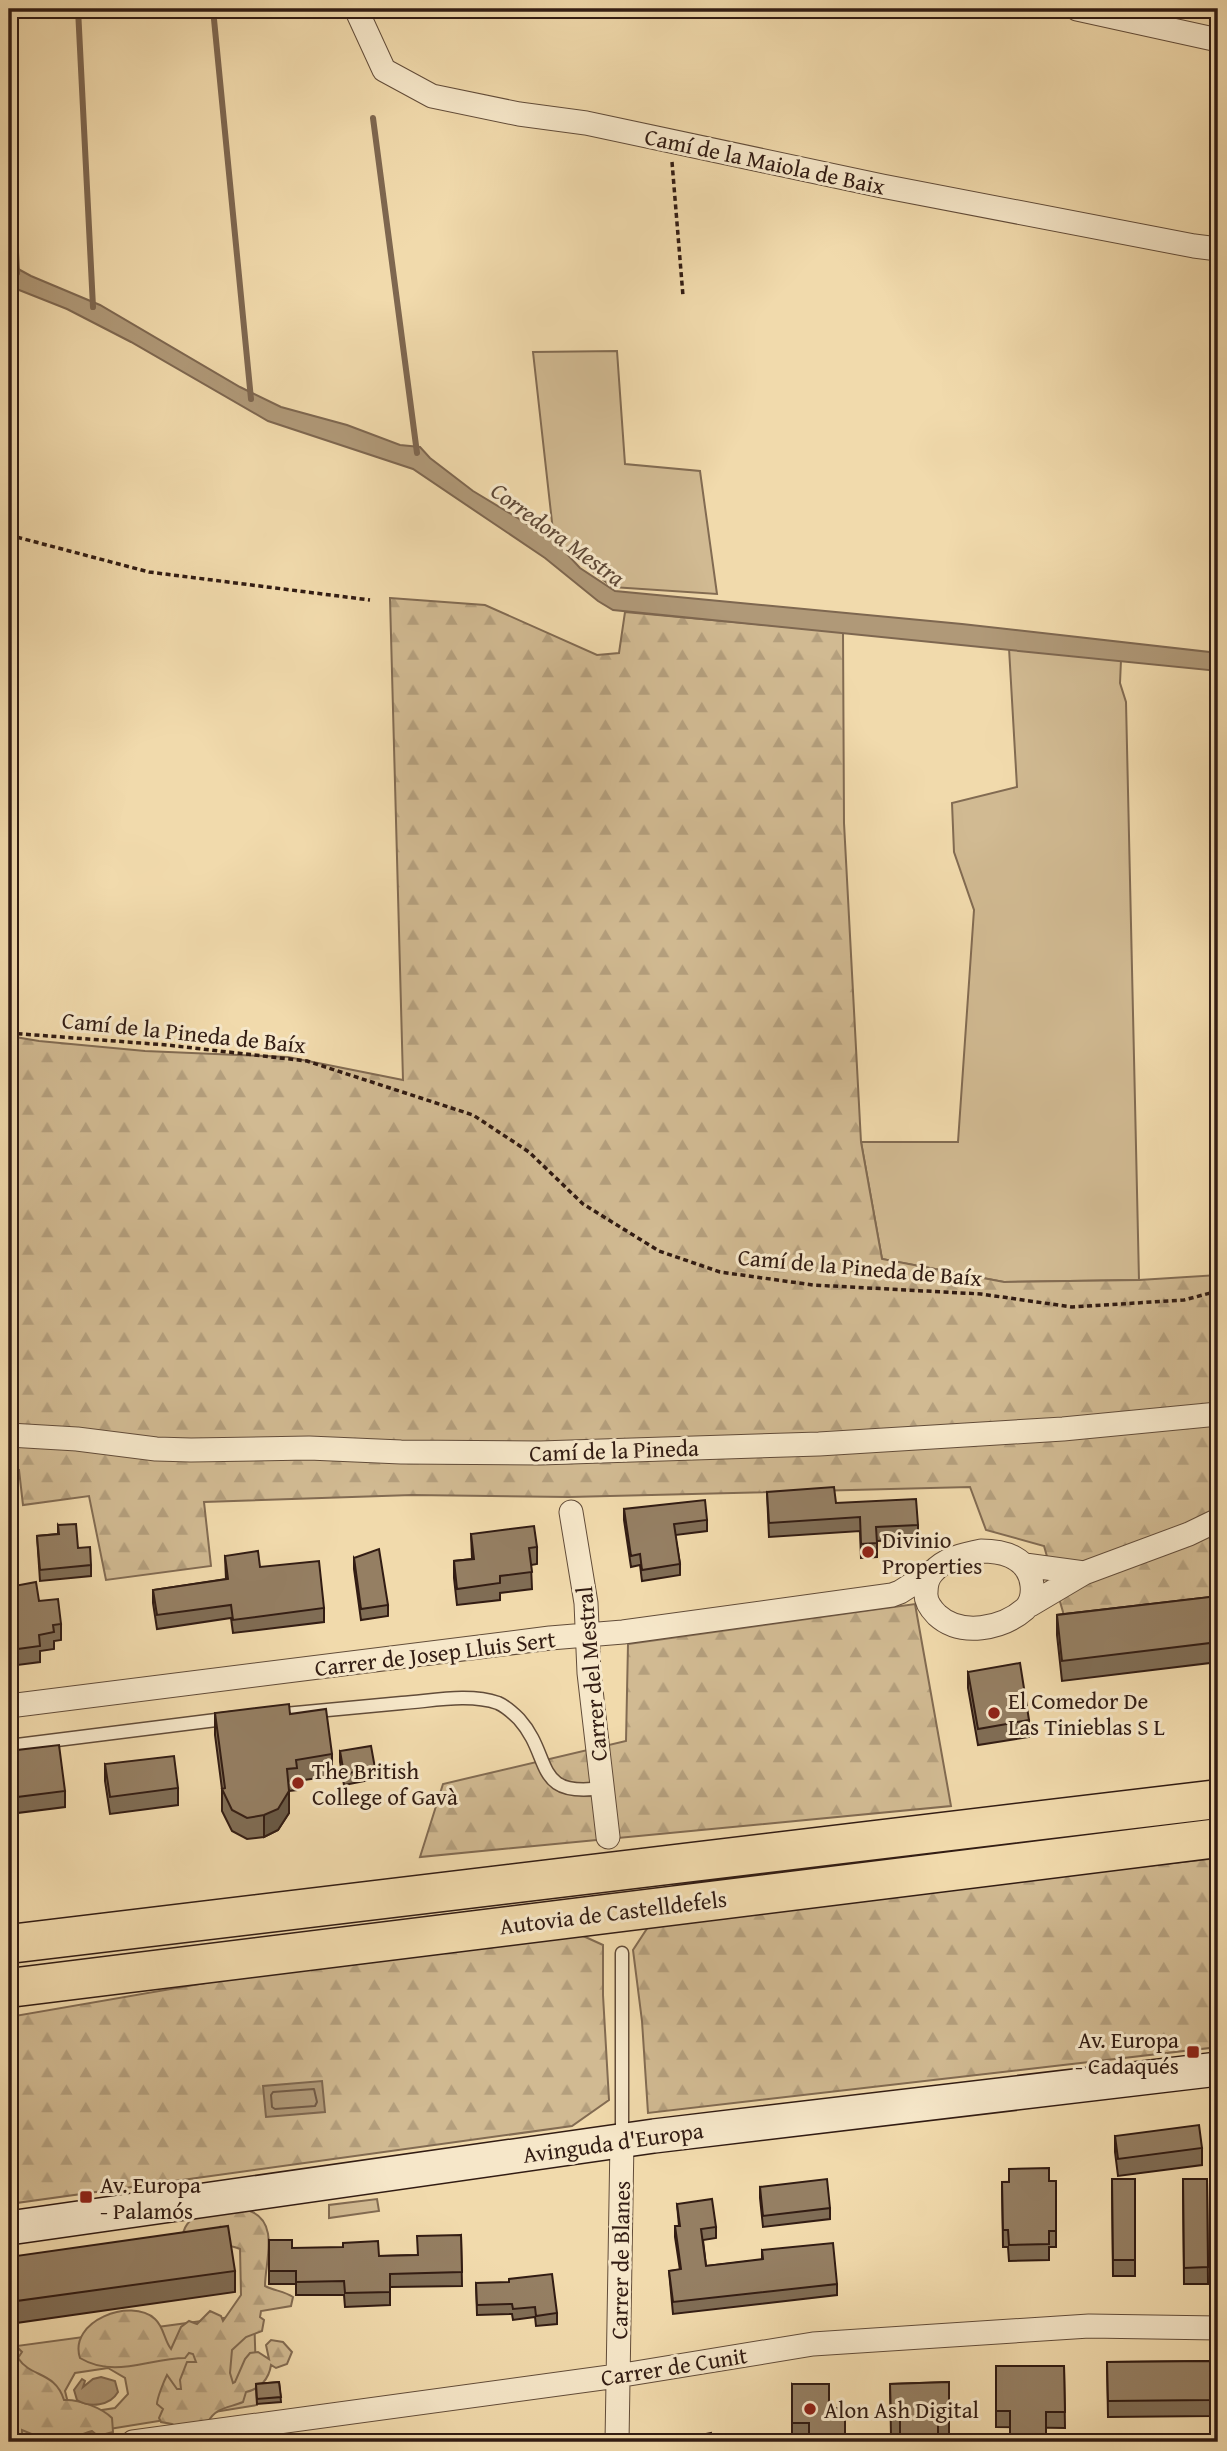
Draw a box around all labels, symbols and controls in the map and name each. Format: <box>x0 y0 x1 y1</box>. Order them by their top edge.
street label: Camí de la Maiola de Baix <box>642 119 888 203</box>
water label: Corredora Mestra <box>484 473 632 595</box>
street label: Camí de la Pineda de Baíx <box>60 1003 308 1061</box>
street label: Camí de la Pineda de Baíx <box>736 1240 984 1294</box>
street label: Camí de la Pineda <box>529 1431 700 1469</box>
place label: Divinio Properties <box>882 1523 982 1582</box>
marker: Divinio Properties <box>860 1544 876 1560</box>
street label: Carrer del Mestral <box>567 1585 615 1763</box>
street label: Carrer de Josep Lluis Sert <box>313 1622 557 1684</box>
place label: El Comedor De Las Tinieblas S L <box>1008 1684 1165 1743</box>
marker: El Comedor De Las Tinieblas S L <box>986 1705 1002 1721</box>
place label: The British College of Gavà <box>312 1754 458 1813</box>
marker: The British College of Gavà <box>290 1775 306 1791</box>
street label: Autovia de Castelldefels <box>497 1882 729 1942</box>
place label: Av. Europa - Cadaqués <box>1075 2023 1179 2082</box>
marker: Av. Europa - Cadaqués <box>1185 2044 1201 2060</box>
street label: Avinguda d'Europa <box>521 2113 706 2171</box>
place label: Av. Europa - Palamós <box>100 2168 201 2227</box>
street label: Carrer de Blanes <box>602 2180 638 2340</box>
marker: Av. Europa - Palamós <box>78 2189 94 2205</box>
street label: Carrer de Cunit <box>598 2338 750 2394</box>
place label: Alon Ash Digital <box>824 2393 979 2426</box>
marker: Alon Ash Digital <box>802 2401 818 2417</box>

